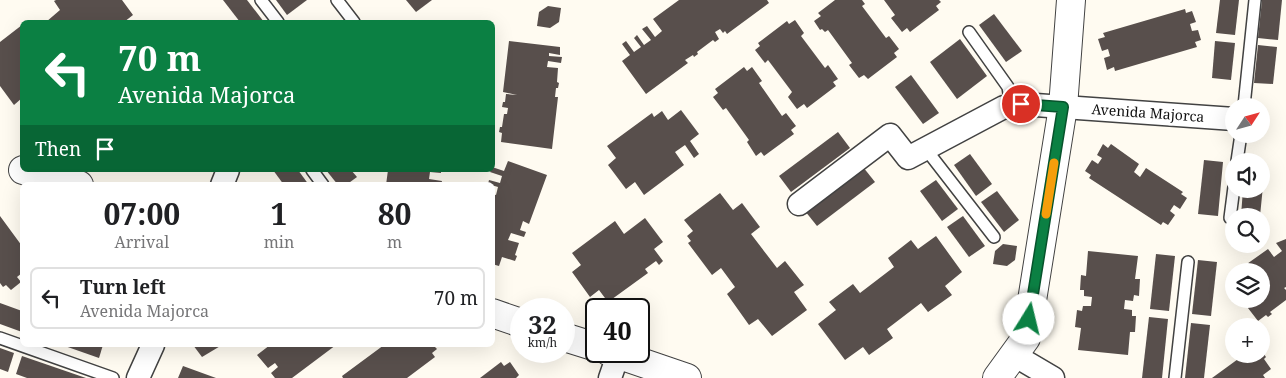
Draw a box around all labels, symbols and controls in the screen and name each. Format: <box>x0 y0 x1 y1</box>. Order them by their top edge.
text: 70 m <box>118 34 201 81</box>
icon: left <box>35 40 100 105</box>
text: Avenida Majorca <box>118 79 295 109</box>
pin <box>1000 83 1042 125</box>
icon: arrive <box>1007 90 1035 118</box>
north arrow <box>1225 98 1270 142</box>
map controls <box>1225 98 1270 363</box>
street label: Avenida Majorca <box>1091 99 1205 126</box>
icon: arrive <box>91 135 119 163</box>
text: Then <box>35 136 81 162</box>
button: sound <box>1225 153 1270 198</box>
text: 07:00 <box>103 193 180 234</box>
text: 1 <box>271 193 287 234</box>
text: 80 <box>378 193 412 234</box>
button: search <box>1225 208 1270 253</box>
text: Arrival <box>114 231 169 253</box>
text: min <box>264 231 294 253</box>
text: m <box>387 231 402 253</box>
button: layers <box>1225 263 1270 308</box>
text: Turn left <box>80 274 166 300</box>
icon: left <box>37 284 65 312</box>
text: 70 m <box>434 285 478 311</box>
position arrow <box>1002 292 1054 344</box>
speed limit sign: 40 <box>585 298 650 363</box>
text: Avenida Majorca <box>80 300 209 322</box>
text: 32 <box>528 307 557 341</box>
button: + <box>1225 318 1270 363</box>
text: km/h <box>528 334 557 351</box>

